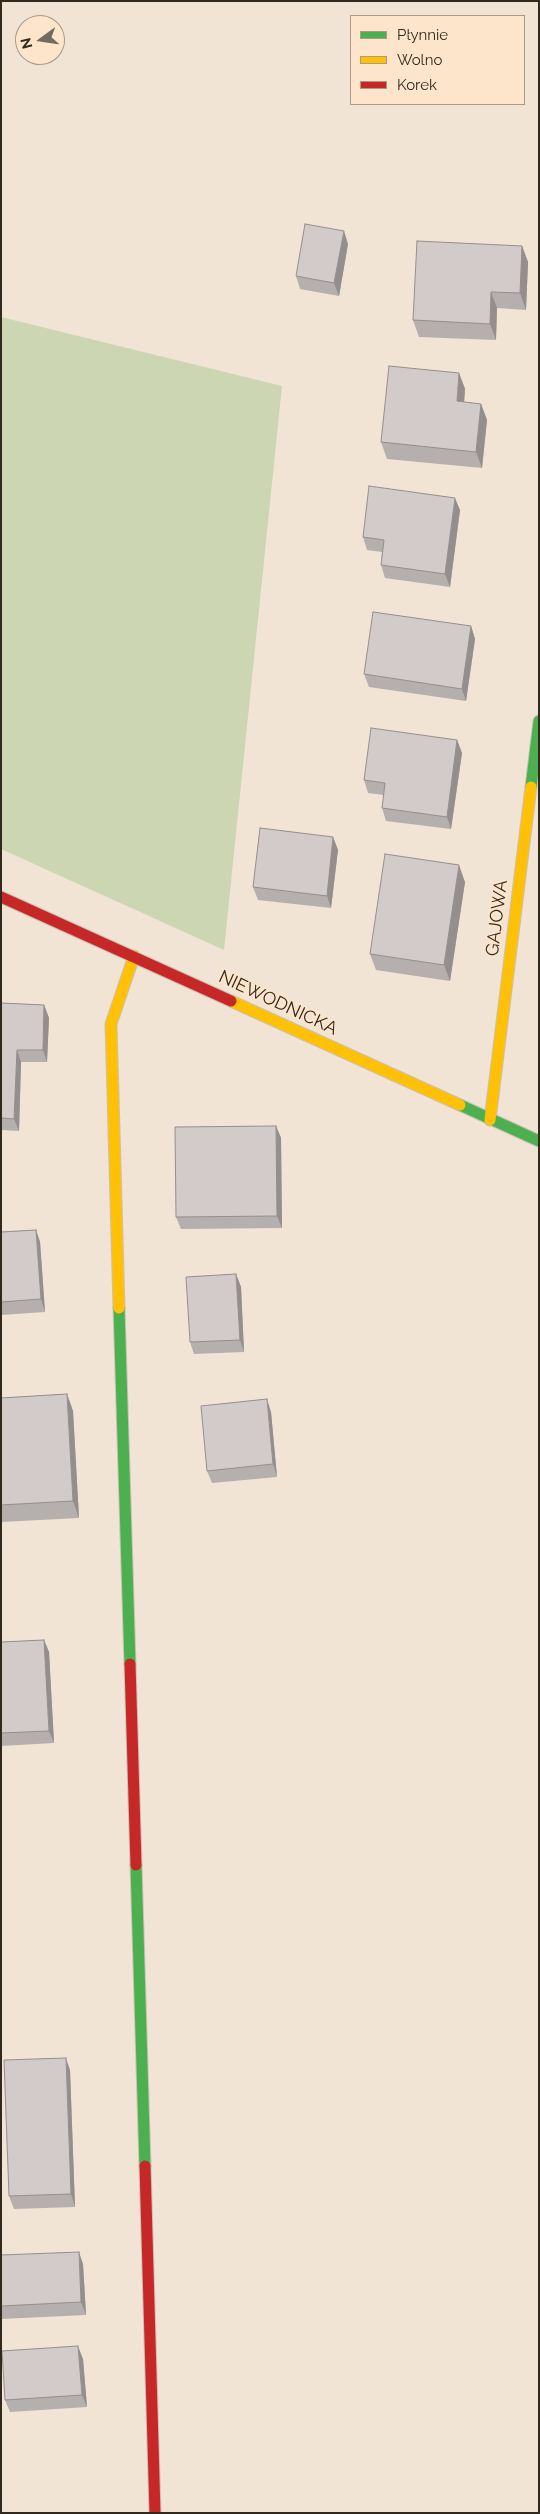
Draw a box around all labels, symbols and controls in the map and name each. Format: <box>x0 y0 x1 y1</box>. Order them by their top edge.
north arrow <box>15 15 65 65</box>
legend <box>350 15 525 105</box>
text: Płynnie <box>397 26 448 44</box>
text: N <box>17 36 35 51</box>
text: Wolno <box>397 51 442 69</box>
text: Korek <box>397 76 437 94</box>
street label: GAJOWA <box>482 879 512 957</box>
street label: NIEWODNICKA <box>215 966 341 1040</box>

